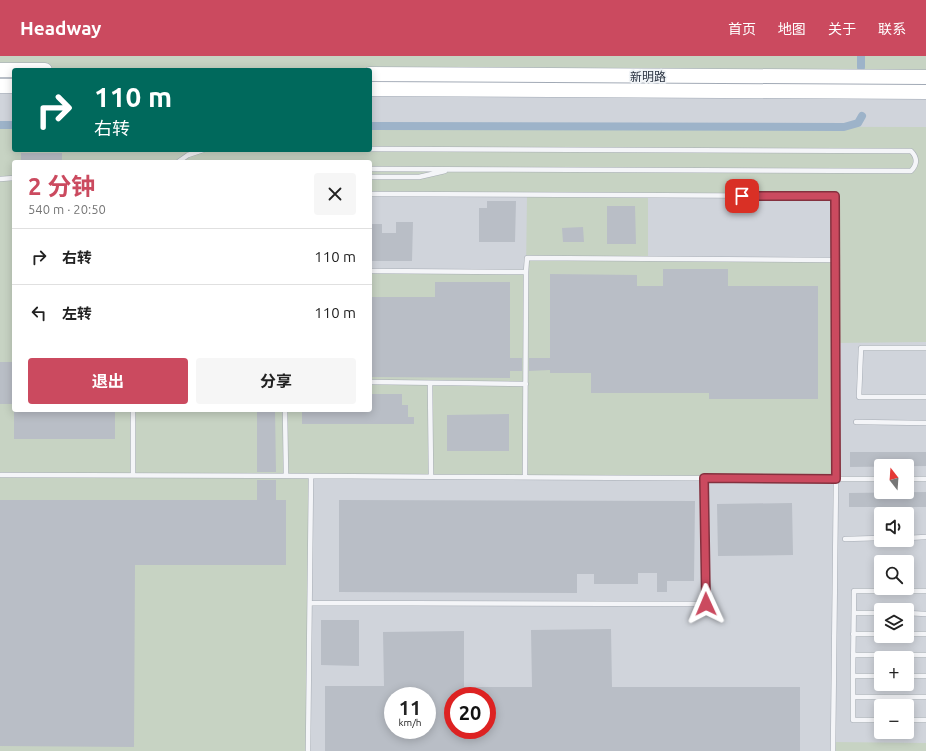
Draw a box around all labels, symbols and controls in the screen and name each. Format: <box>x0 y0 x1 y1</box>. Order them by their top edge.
text: Headway <box>20 17 101 39</box>
text: 首页 <box>728 21 756 37</box>
text: 地图 <box>778 21 806 37</box>
text: 关于 <box>828 21 856 37</box>
text: 联系 <box>878 21 906 37</box>
street label: 新明路 <box>630 70 666 83</box>
text: 110 m <box>94 81 172 112</box>
icon: right <box>28 84 80 136</box>
text: 右转 <box>94 118 130 138</box>
text: 2 分钟 <box>28 173 95 200</box>
button: close <box>314 173 356 215</box>
pin <box>725 179 759 213</box>
icon: arrive <box>731 185 753 207</box>
text: 540 m · 20:50 <box>28 202 106 216</box>
icon: right <box>28 246 50 268</box>
text: 110 m <box>314 248 356 265</box>
text: 右转 <box>62 249 92 266</box>
icon: left <box>28 302 50 324</box>
text: 110 m <box>314 304 356 321</box>
text: 左转 <box>62 305 92 322</box>
button: 退出 <box>28 358 188 404</box>
button: 分享 <box>196 358 356 404</box>
north arrow <box>874 459 914 499</box>
map controls <box>874 459 914 739</box>
button: sound <box>874 507 914 547</box>
button: search <box>874 555 914 595</box>
position arrow <box>685 583 727 625</box>
button: layers <box>874 603 914 643</box>
button: + <box>874 651 914 691</box>
speed limit sign: 20 <box>444 687 496 739</box>
text: 11 <box>399 696 421 719</box>
button: − <box>874 699 914 739</box>
text: km/h <box>398 717 422 728</box>

